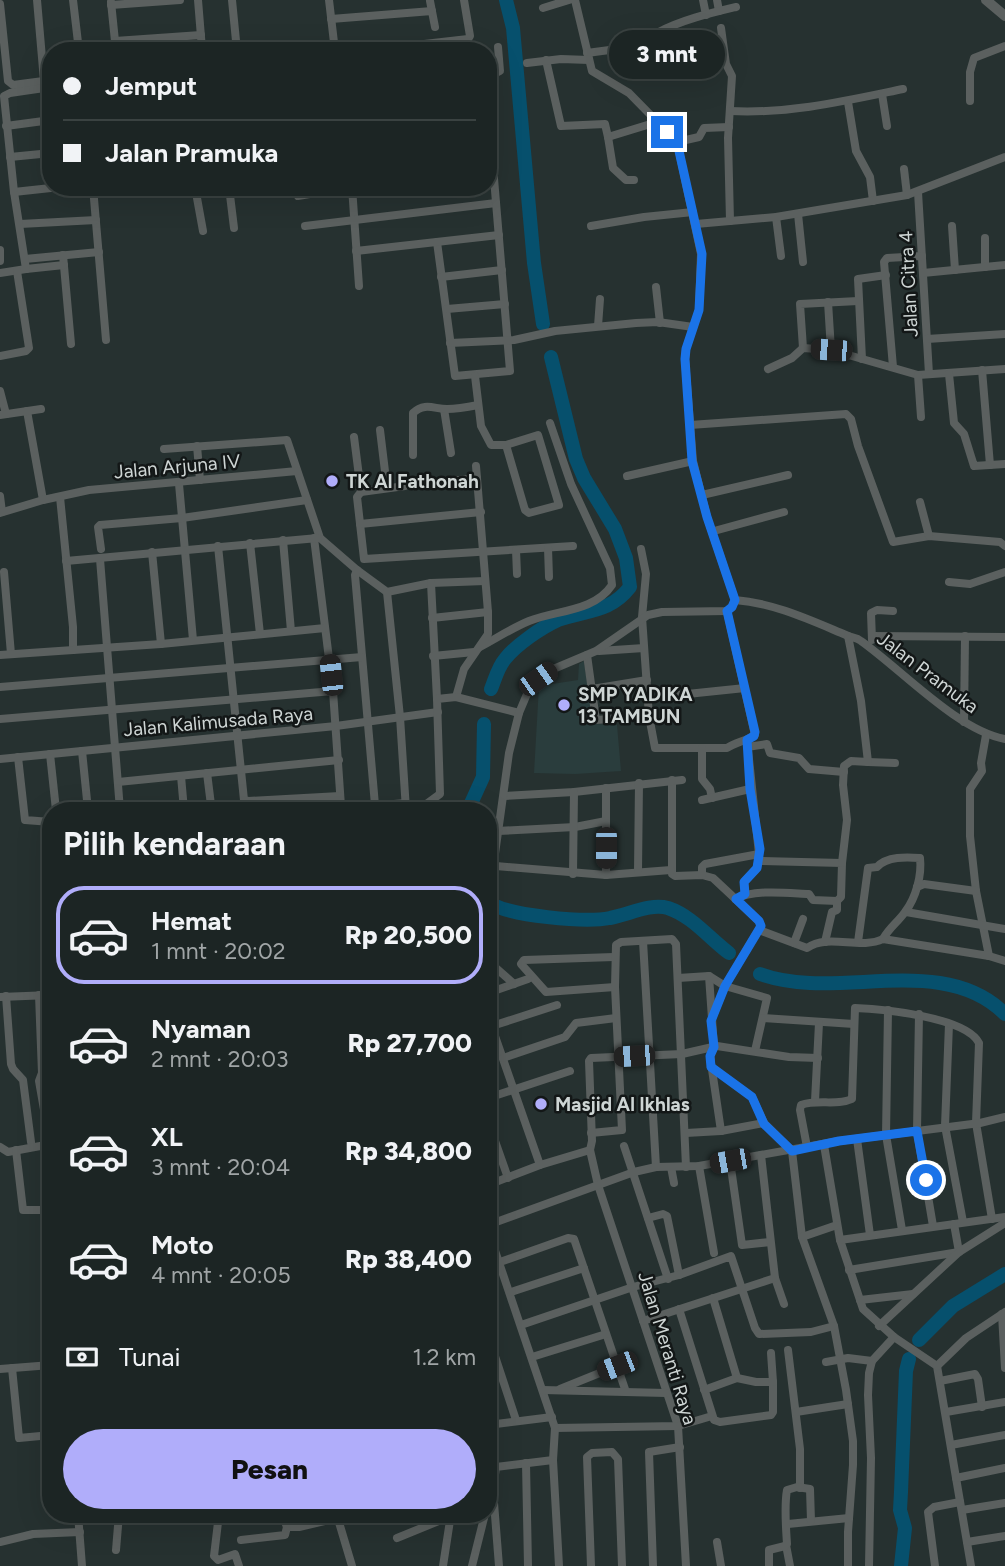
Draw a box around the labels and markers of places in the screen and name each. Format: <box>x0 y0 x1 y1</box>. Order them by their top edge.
place label: TK Al Fathonah <box>346 470 479 493</box>
marker: TK Al Fathonah <box>324 473 340 489</box>
place label: SMP YADIKA 13 TAMBUN <box>578 683 693 728</box>
marker: SMP YADIKA 13 TAMBUN <box>556 697 572 713</box>
place label: Masjid Al Ikhlas <box>555 1093 690 1116</box>
marker: Masjid Al Ikhlas <box>533 1096 549 1112</box>

